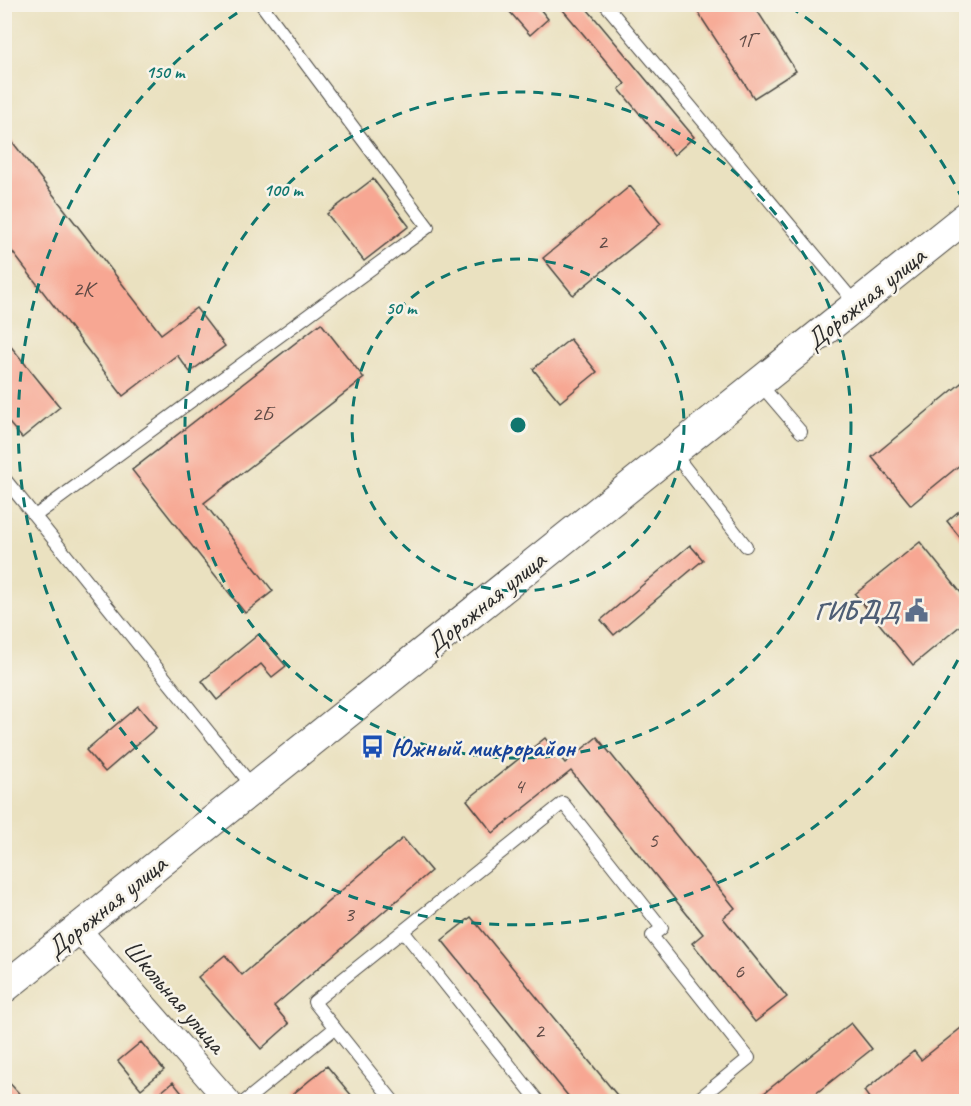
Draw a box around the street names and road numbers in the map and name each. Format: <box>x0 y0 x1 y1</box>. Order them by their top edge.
street label: Дорожная улица <box>798 239 934 357</box>
street label: Дорожная улица <box>418 543 554 661</box>
street label: Дорожная улица <box>39 847 175 965</box>
street label: Школьная улица <box>116 933 235 1062</box>

